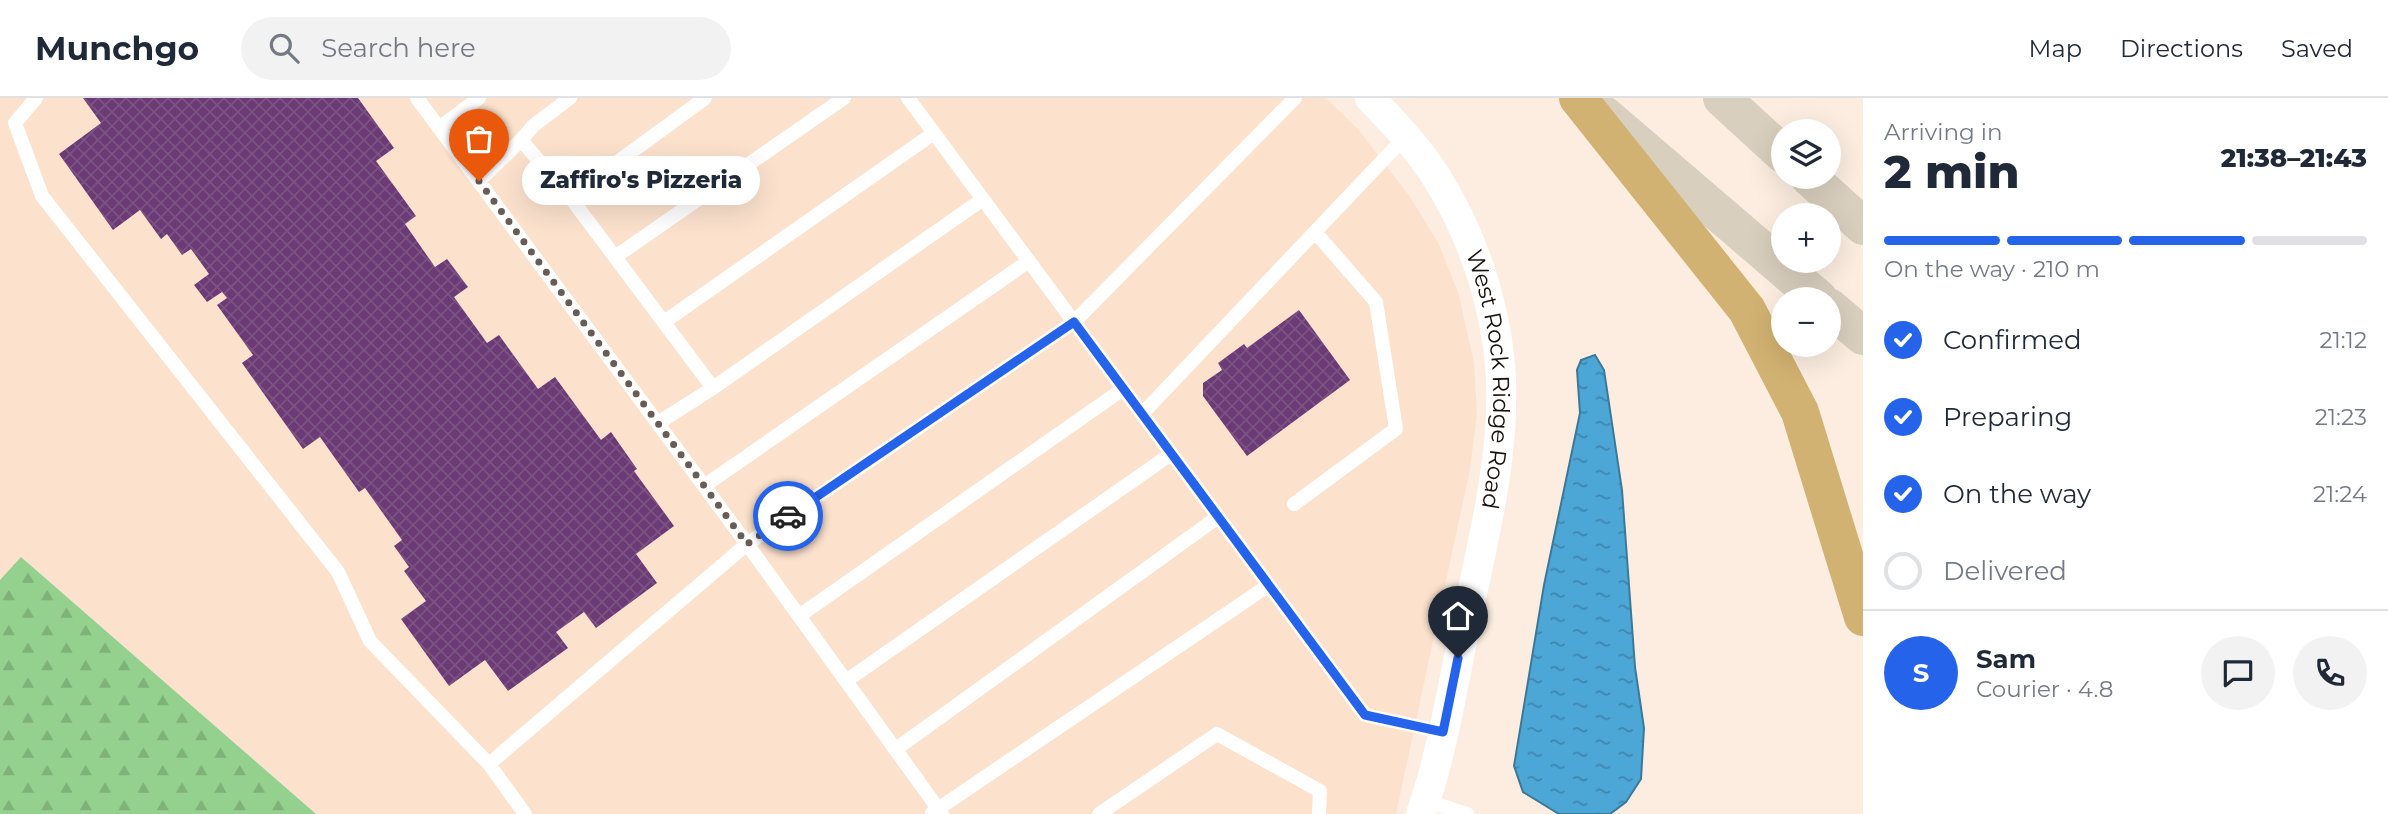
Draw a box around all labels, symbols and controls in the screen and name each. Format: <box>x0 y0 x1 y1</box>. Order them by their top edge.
search box <box>241 17 731 80</box>
text: Munchgo <box>35 28 199 68</box>
icon: search <box>265 29 303 67</box>
text: Search here <box>321 32 476 64</box>
text: Map <box>2029 34 2082 63</box>
text: Directions <box>2120 34 2243 63</box>
text: Saved <box>2281 34 2353 63</box>
pin <box>449 109 509 181</box>
text: Arriving in <box>1884 118 2003 146</box>
map controls <box>1771 119 1841 357</box>
button: layers <box>1771 119 1841 189</box>
icon: bag <box>460 120 498 158</box>
text: 21:38–21:43 <box>2221 142 2367 174</box>
text: 2 min <box>1884 143 2019 200</box>
callout: Zaffiro's Pizzeria <box>521 156 759 206</box>
text: Zaffiro's Pizzeria <box>540 166 742 194</box>
button: + <box>1771 203 1841 273</box>
street label: West Rock Ridge Road <box>1460 246 1515 511</box>
text: On the way · 210 m <box>1884 255 2100 283</box>
button: − <box>1771 287 1841 357</box>
icon: check <box>1884 321 1922 359</box>
text: Confirmed <box>1943 324 2082 356</box>
text: 21:12 <box>2319 326 2367 354</box>
icon: check <box>1884 398 1922 436</box>
text: Preparing <box>1943 401 2072 433</box>
text: 21:23 <box>2315 403 2367 431</box>
icon: check <box>1884 475 1922 513</box>
text: On the way <box>1943 478 2091 510</box>
text: 21:24 <box>2313 480 2367 508</box>
courier <box>753 481 823 551</box>
icon: car <box>769 497 807 535</box>
text: Delivered <box>1943 555 2067 587</box>
pin <box>1428 586 1488 658</box>
icon: home <box>1439 597 1477 635</box>
button: chat <box>2201 636 2275 710</box>
button: phone <box>2293 636 2367 710</box>
text: Sam <box>1976 643 2036 675</box>
text: S <box>1913 657 1929 689</box>
text: Courier · 4.8 <box>1976 675 2113 703</box>

